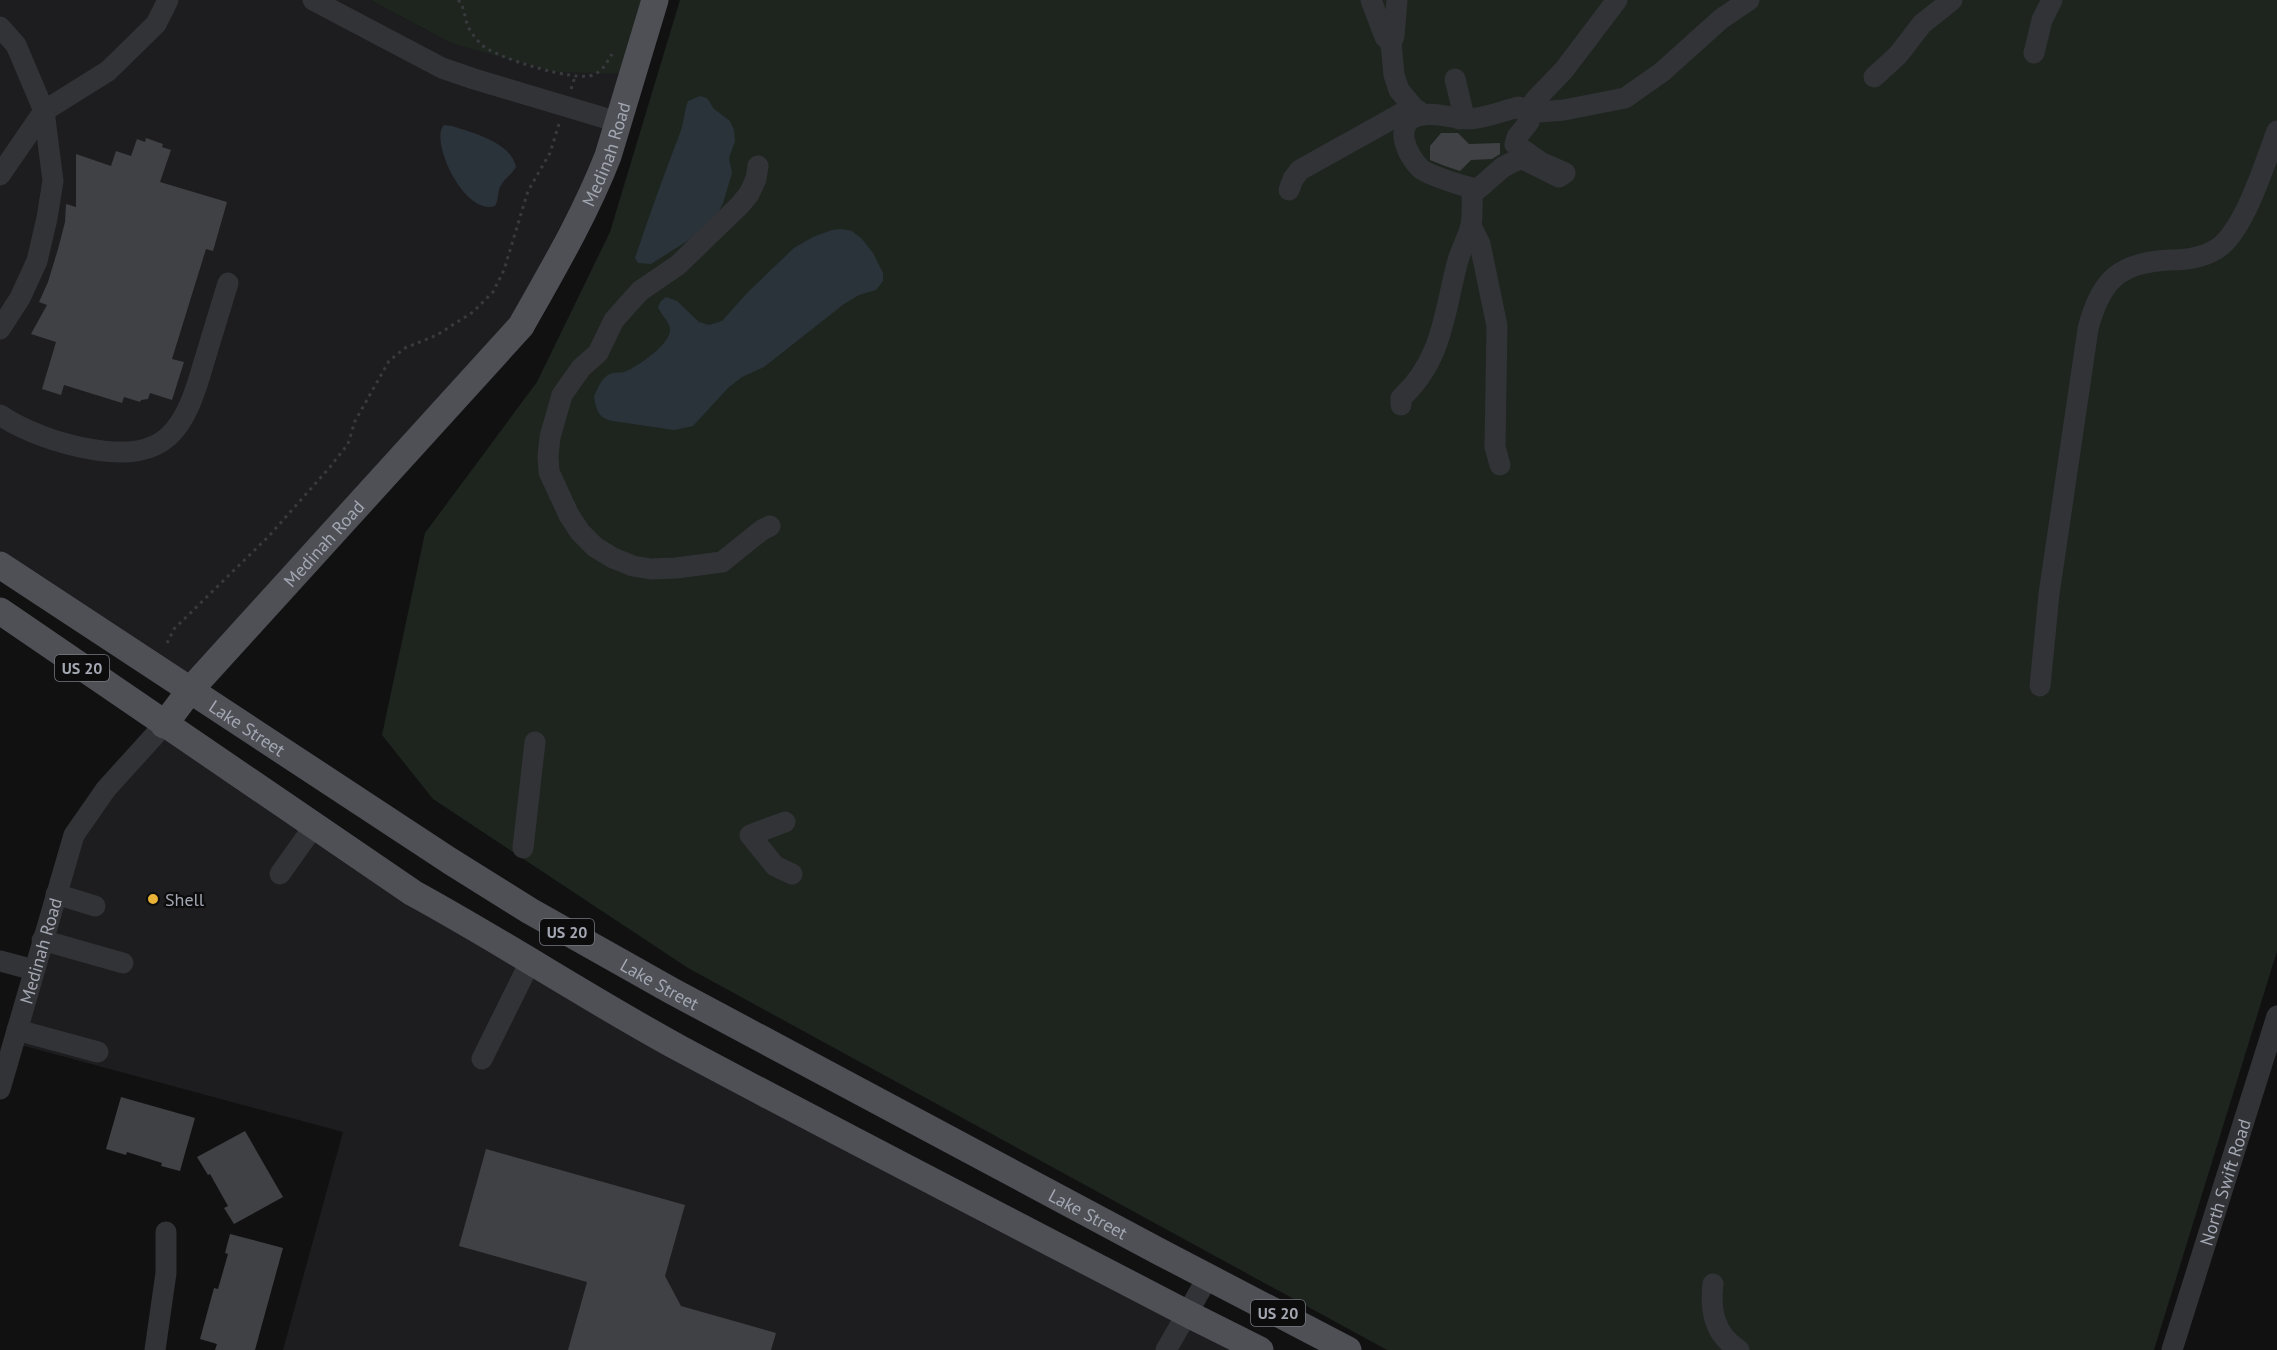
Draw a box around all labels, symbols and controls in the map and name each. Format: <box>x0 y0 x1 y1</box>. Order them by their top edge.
street label: Medinah Road <box>576 99 635 210</box>
street label: Medinah Road <box>278 495 369 591</box>
road number: US 20 <box>55 655 109 681</box>
street label: Lake Street <box>205 694 290 761</box>
place label: Shell <box>165 888 205 911</box>
marker: Shell <box>146 892 160 906</box>
street label: Medinah Road <box>14 895 67 1007</box>
road number: US 20 <box>540 919 594 945</box>
street label: Lake Street <box>617 953 703 1015</box>
street label: North Swift Road <box>2194 1116 2255 1248</box>
street label: Lake Street <box>1045 1183 1132 1244</box>
road number: US 20 <box>1251 1300 1305 1326</box>

